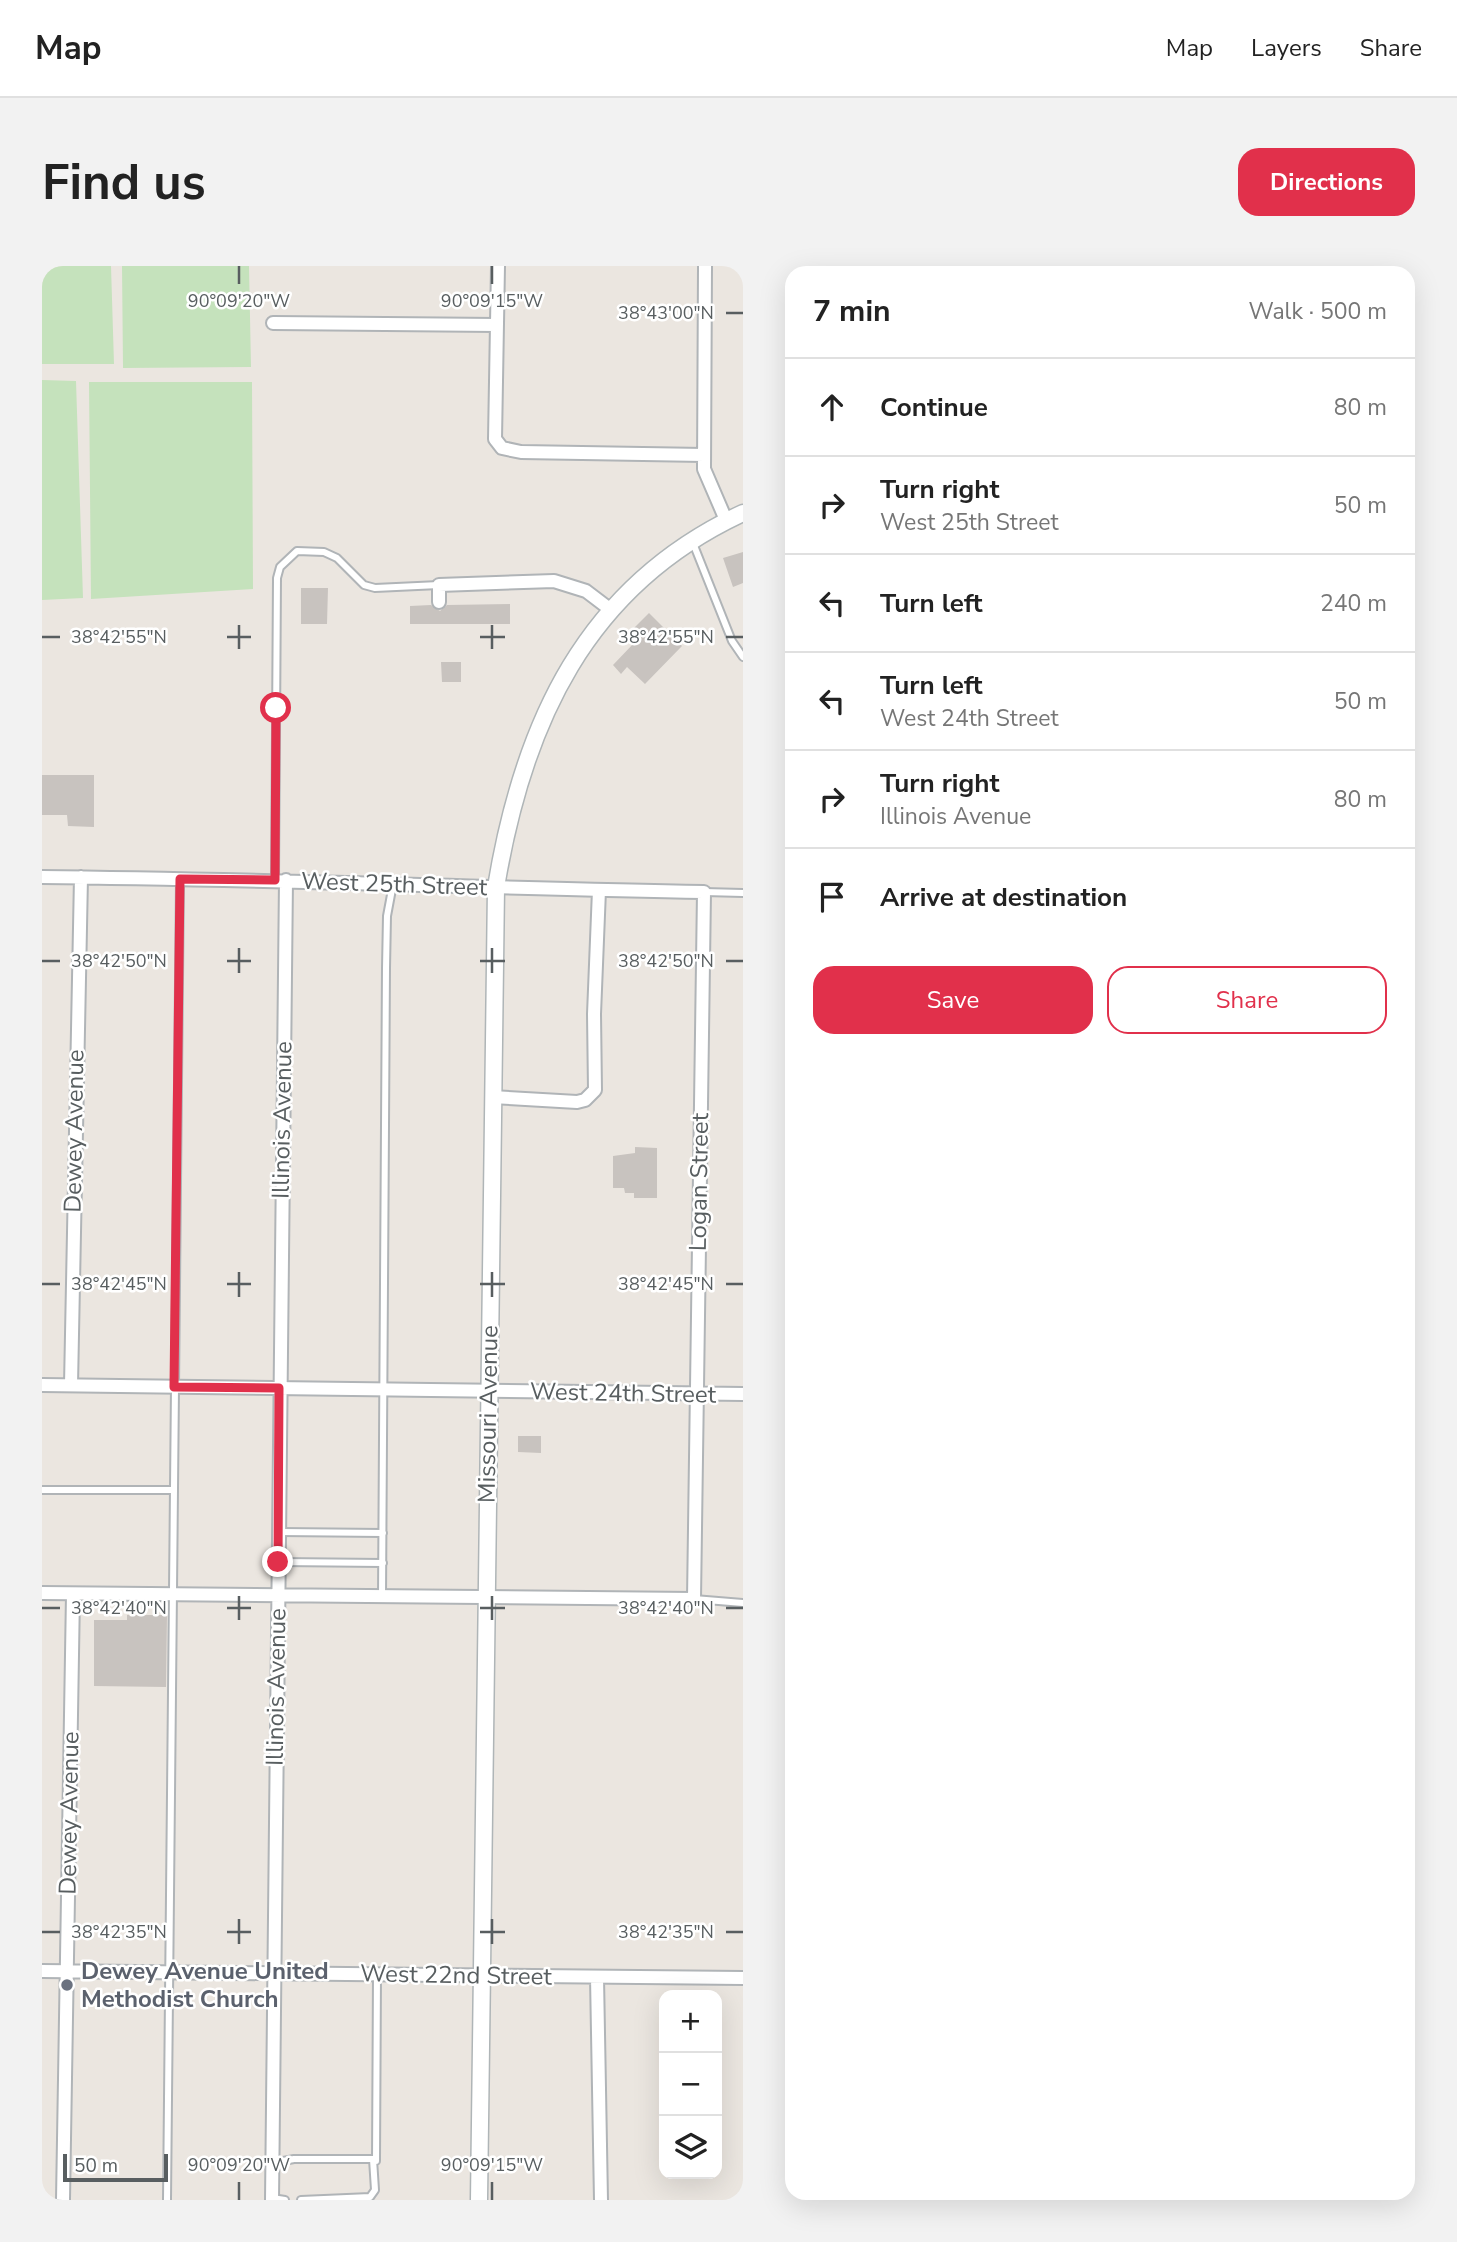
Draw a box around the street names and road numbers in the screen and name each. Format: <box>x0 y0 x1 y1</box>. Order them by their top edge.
street label: West 25th Street <box>300 865 488 903</box>
street label: Illinois Avenue <box>265 1041 299 1199</box>
street label: Dewey Avenue <box>57 1049 91 1213</box>
street label: Logan Street <box>682 1112 716 1251</box>
street label: Missouri Avenue <box>470 1325 506 1503</box>
street label: West 24th Street <box>530 1375 717 1411</box>
street label: Illinois Avenue <box>259 1608 293 1766</box>
street label: Dewey Avenue <box>52 1731 86 1895</box>
street label: West 22nd Street <box>360 1957 553 1993</box>

